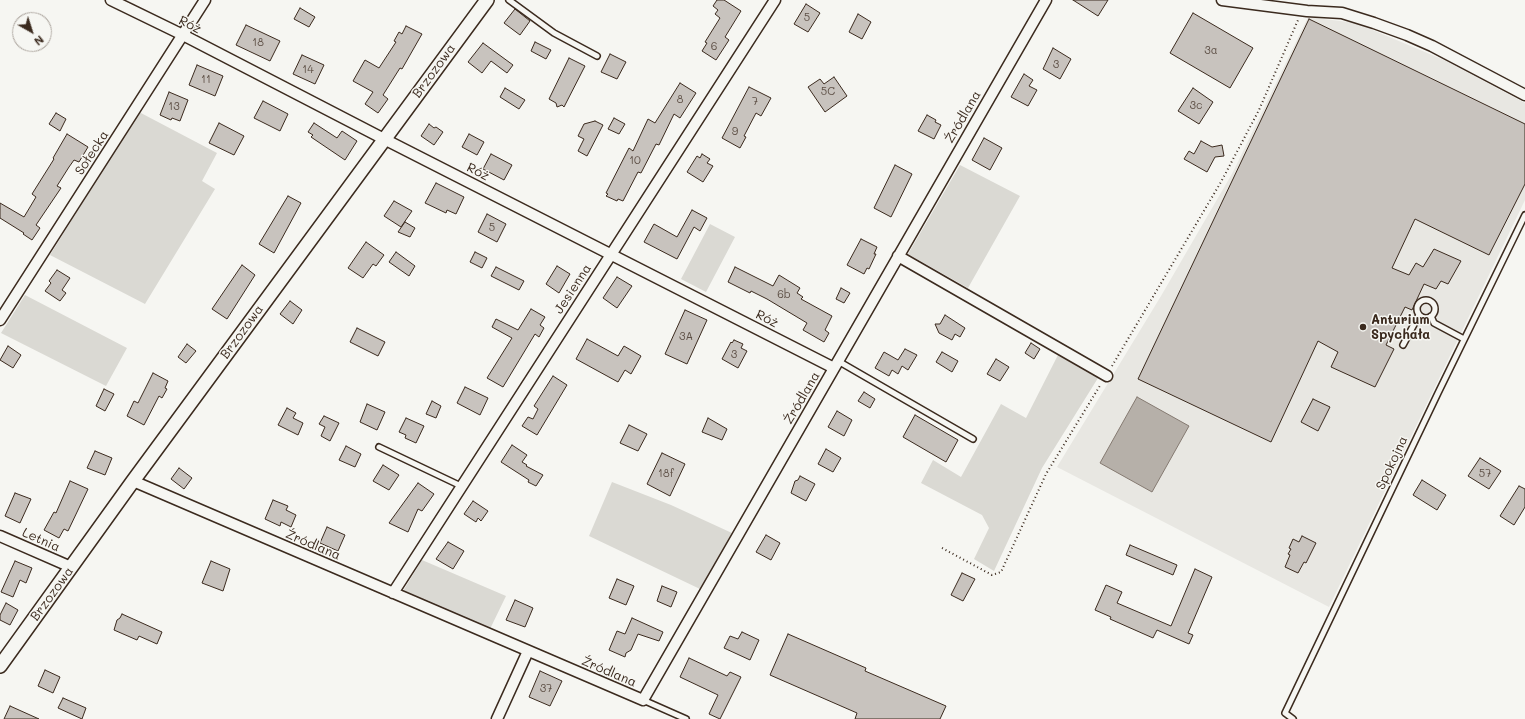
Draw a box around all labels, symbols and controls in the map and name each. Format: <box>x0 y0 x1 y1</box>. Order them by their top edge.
house number: 5 <box>804 11 810 25</box>
north arrow <box>12 12 52 52</box>
street label: Róż <box>176 13 204 37</box>
text: N <box>31 32 47 49</box>
house number: 18 <box>252 36 264 50</box>
house number: 6 <box>711 40 717 54</box>
street label: Brzozowa <box>409 41 459 101</box>
house number: 3a <box>1204 44 1218 58</box>
house number: 3 <box>1053 58 1059 72</box>
house number: 14 <box>302 63 314 77</box>
house number: 11 <box>201 73 211 87</box>
house number: 5C <box>821 85 835 99</box>
street label: Źródlana <box>942 88 984 146</box>
house number: 8 <box>677 93 683 107</box>
house number: 7 <box>752 95 758 109</box>
house number: 3c <box>1190 99 1202 113</box>
house number: 13 <box>168 100 180 114</box>
house number: 9 <box>732 125 738 139</box>
street label: Sołecka <box>72 128 112 178</box>
house number: 10 <box>629 154 641 168</box>
street label: Róż <box>464 160 492 184</box>
house number: 5 <box>489 221 495 235</box>
street label: Jesienna <box>551 261 595 317</box>
house number: 6b <box>777 288 791 302</box>
street label: Brzozowa <box>217 302 267 362</box>
street label: Róż <box>753 307 781 331</box>
place label: Anturium Spychała <box>1371 312 1430 343</box>
marker: Anturium Spychała <box>1358 322 1368 332</box>
house number: 3A <box>679 330 693 344</box>
house number: 3 <box>731 348 737 362</box>
street label: Źródlana <box>781 369 823 427</box>
street label: Spokojna <box>1373 434 1411 492</box>
house number: 18f <box>658 467 674 481</box>
house number: 57 <box>1479 467 1491 481</box>
street label: Letnia <box>20 525 62 555</box>
street label: Źródlana <box>283 527 343 563</box>
street label: Brzozowa <box>27 564 77 624</box>
street label: Źródlana <box>579 654 639 690</box>
house number: 37 <box>540 682 552 696</box>

